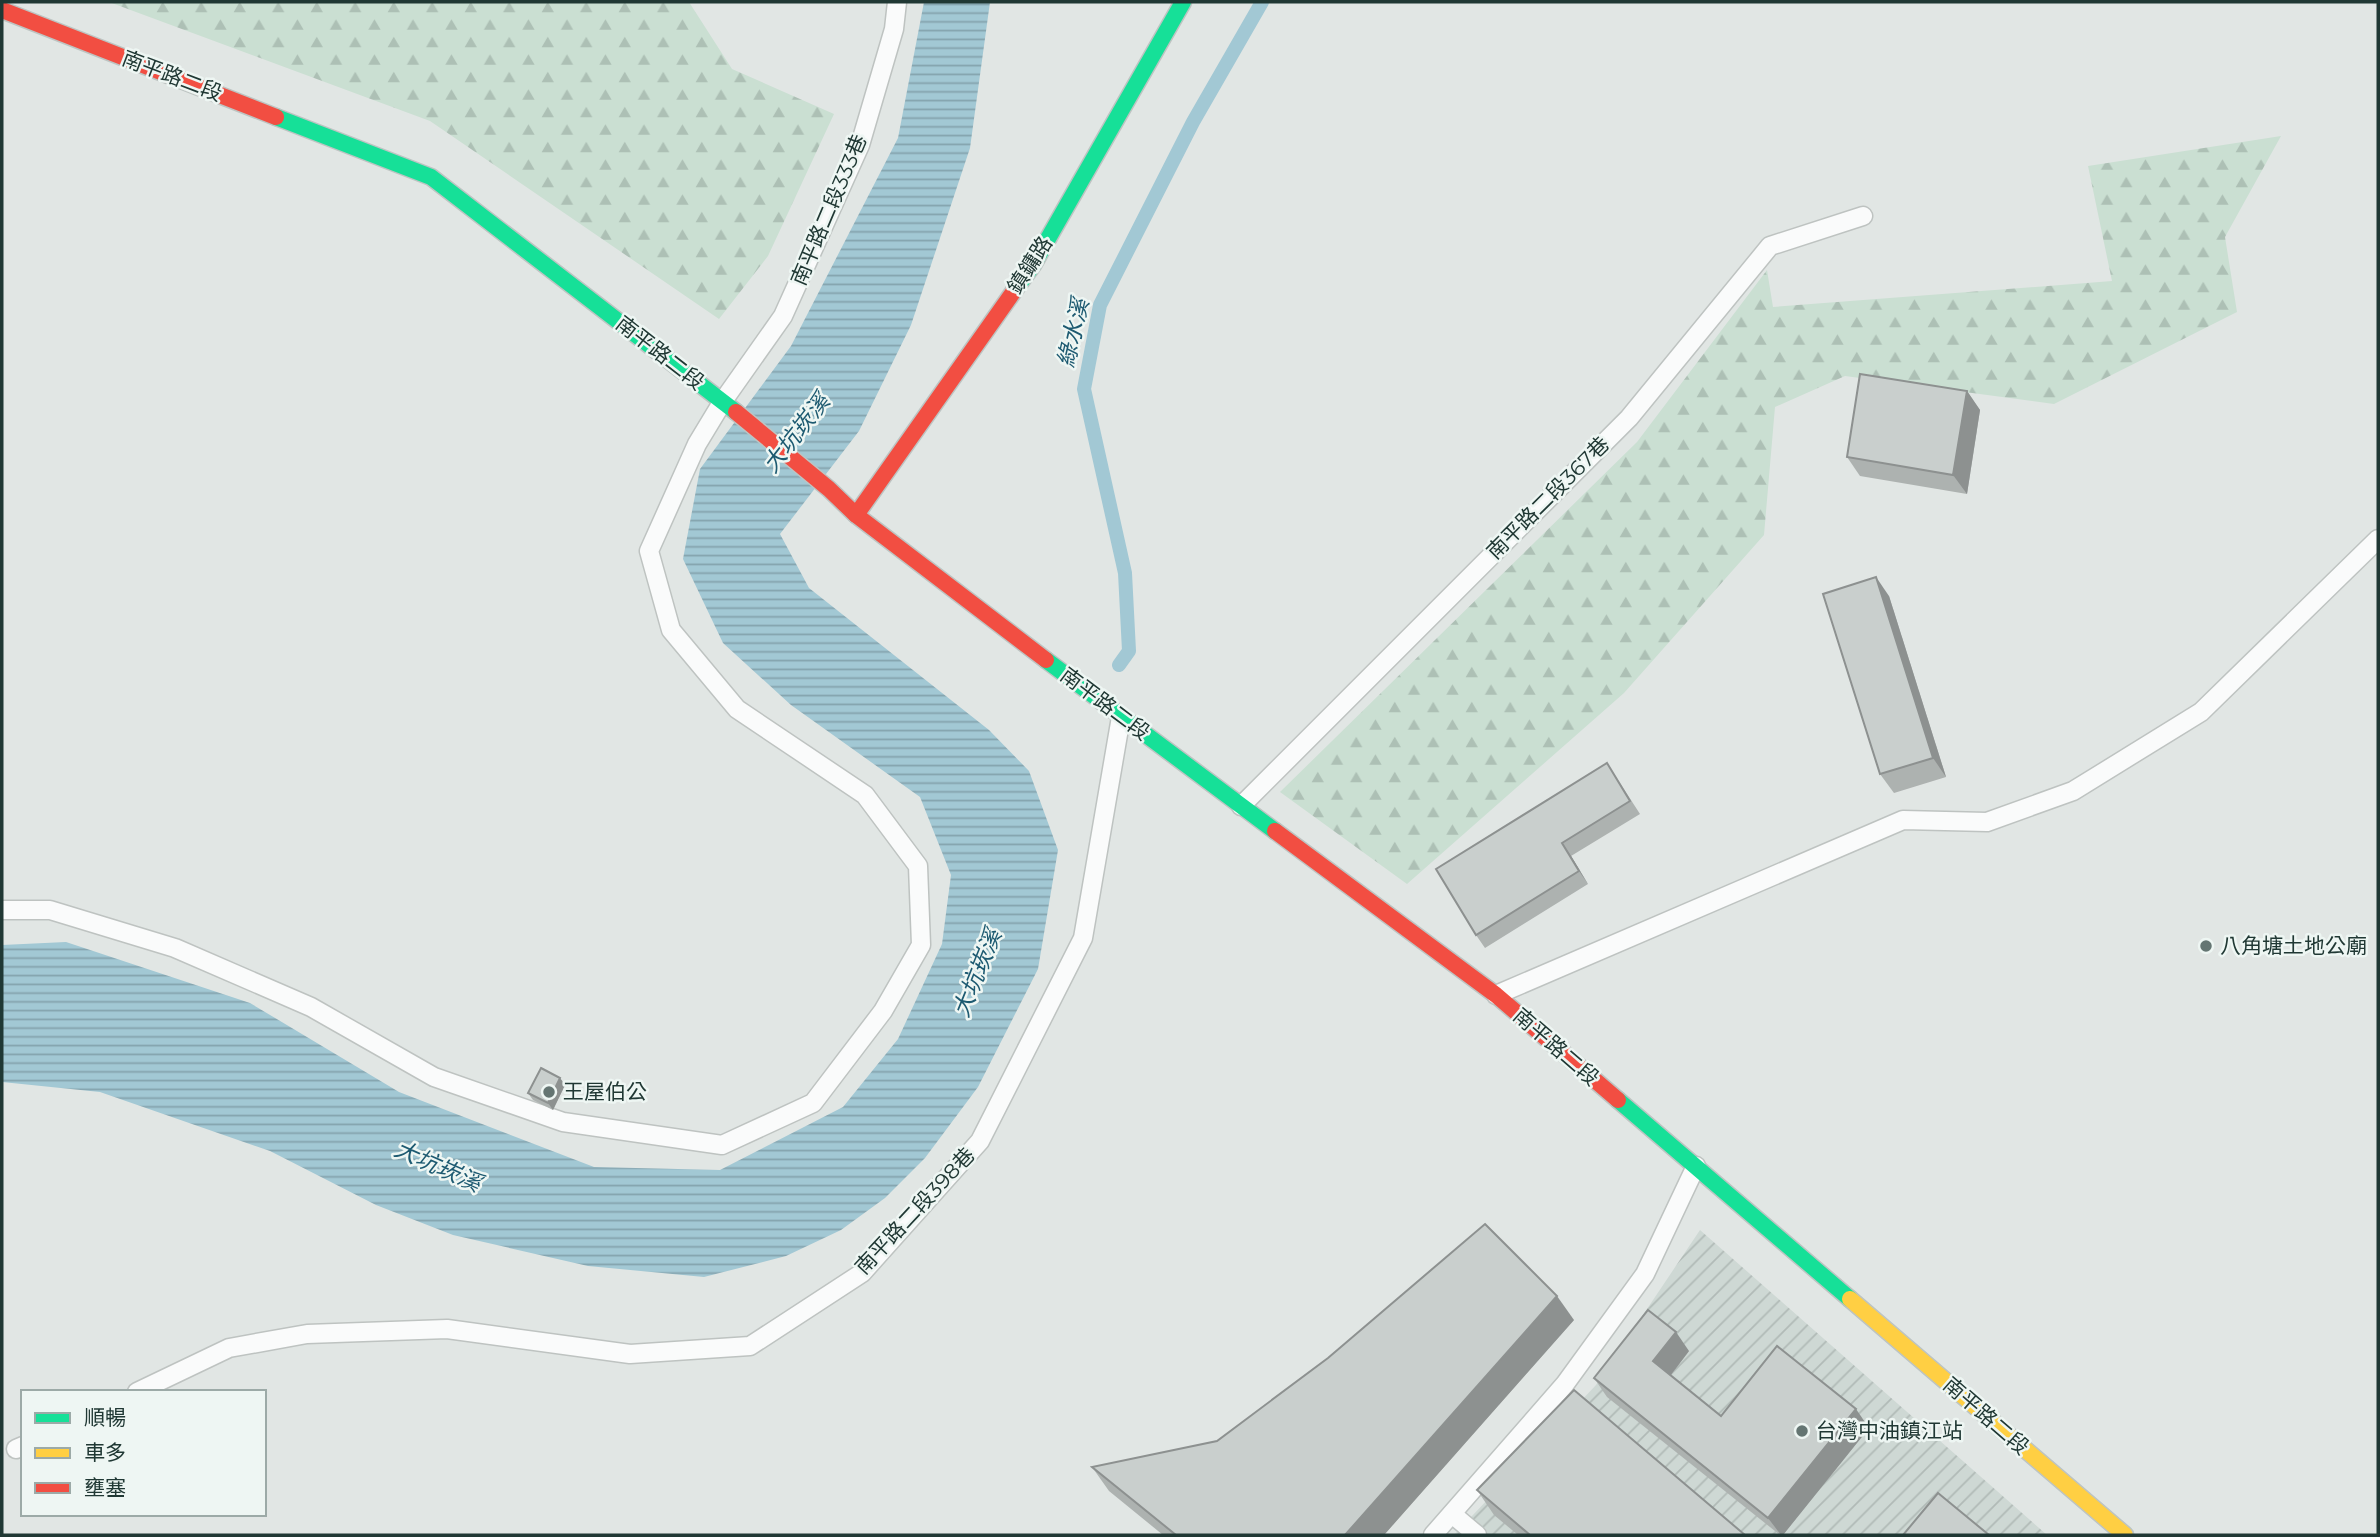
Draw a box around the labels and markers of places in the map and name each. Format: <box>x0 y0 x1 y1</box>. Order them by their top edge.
place label: 八角塘土地公廟 <box>2220 933 2367 958</box>
marker: 八角塘土地公廟 <box>2198 938 2214 954</box>
place label: 王屋伯公 <box>563 1079 647 1104</box>
marker: 王屋伯公 <box>541 1084 557 1100</box>
place label: 台灣中油鎮江站 <box>1816 1418 1963 1443</box>
marker: 台灣中油鎮江站 <box>1794 1423 1810 1439</box>

